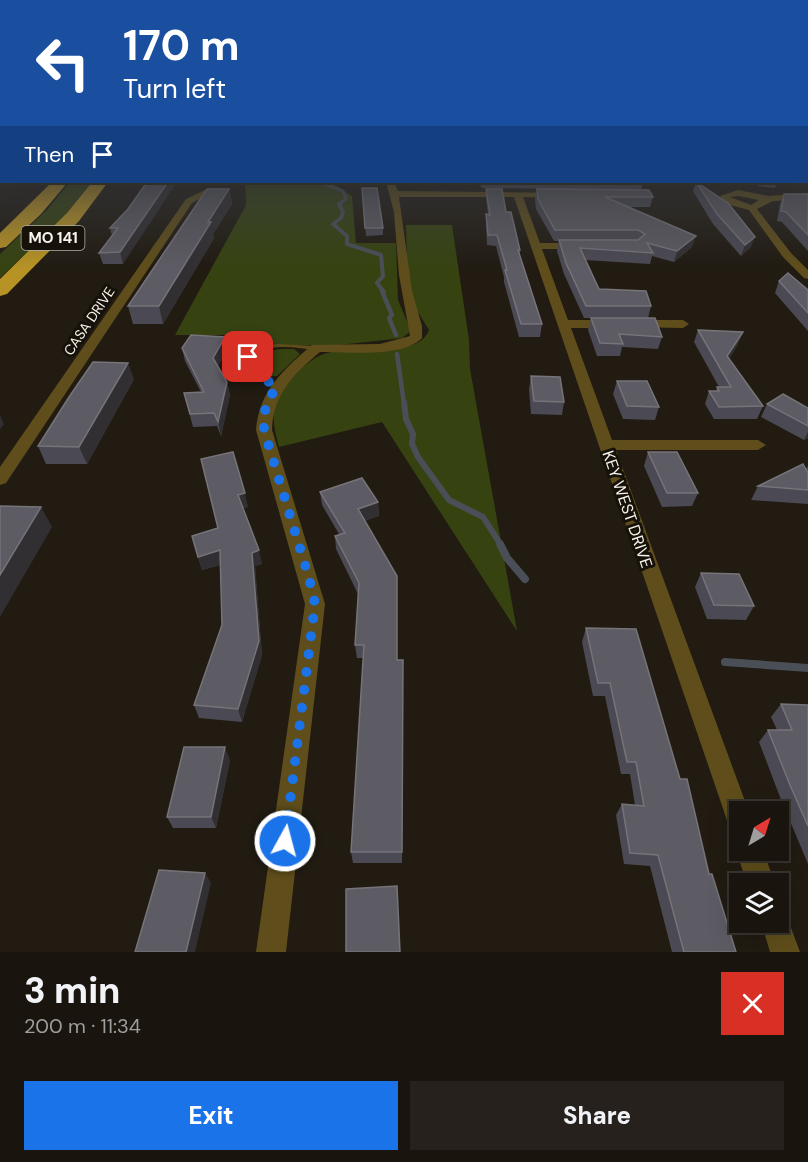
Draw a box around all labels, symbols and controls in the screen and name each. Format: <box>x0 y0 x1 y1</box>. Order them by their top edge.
text: 170 m <box>123 18 240 73</box>
icon: left <box>24 24 102 102</box>
text: Turn left <box>123 71 226 106</box>
icon: arrive <box>86 138 119 171</box>
text: Then <box>24 140 74 169</box>
road number: MO 141 <box>22 226 84 250</box>
street label: CASA DRIVE <box>60 283 119 359</box>
pin <box>222 331 273 382</box>
icon: arrive <box>231 340 264 373</box>
street label: KEY WEST DRIVE <box>598 448 657 571</box>
north arrow <box>729 801 789 861</box>
map controls <box>729 801 789 933</box>
position arrow <box>253 809 317 873</box>
button: layers <box>729 873 789 933</box>
text: 3 min <box>24 967 120 1014</box>
button: close <box>721 972 784 1035</box>
text: 200 m · 11:34 <box>24 1013 141 1039</box>
button: Exit <box>24 1081 398 1150</box>
button: Share <box>410 1081 784 1150</box>

